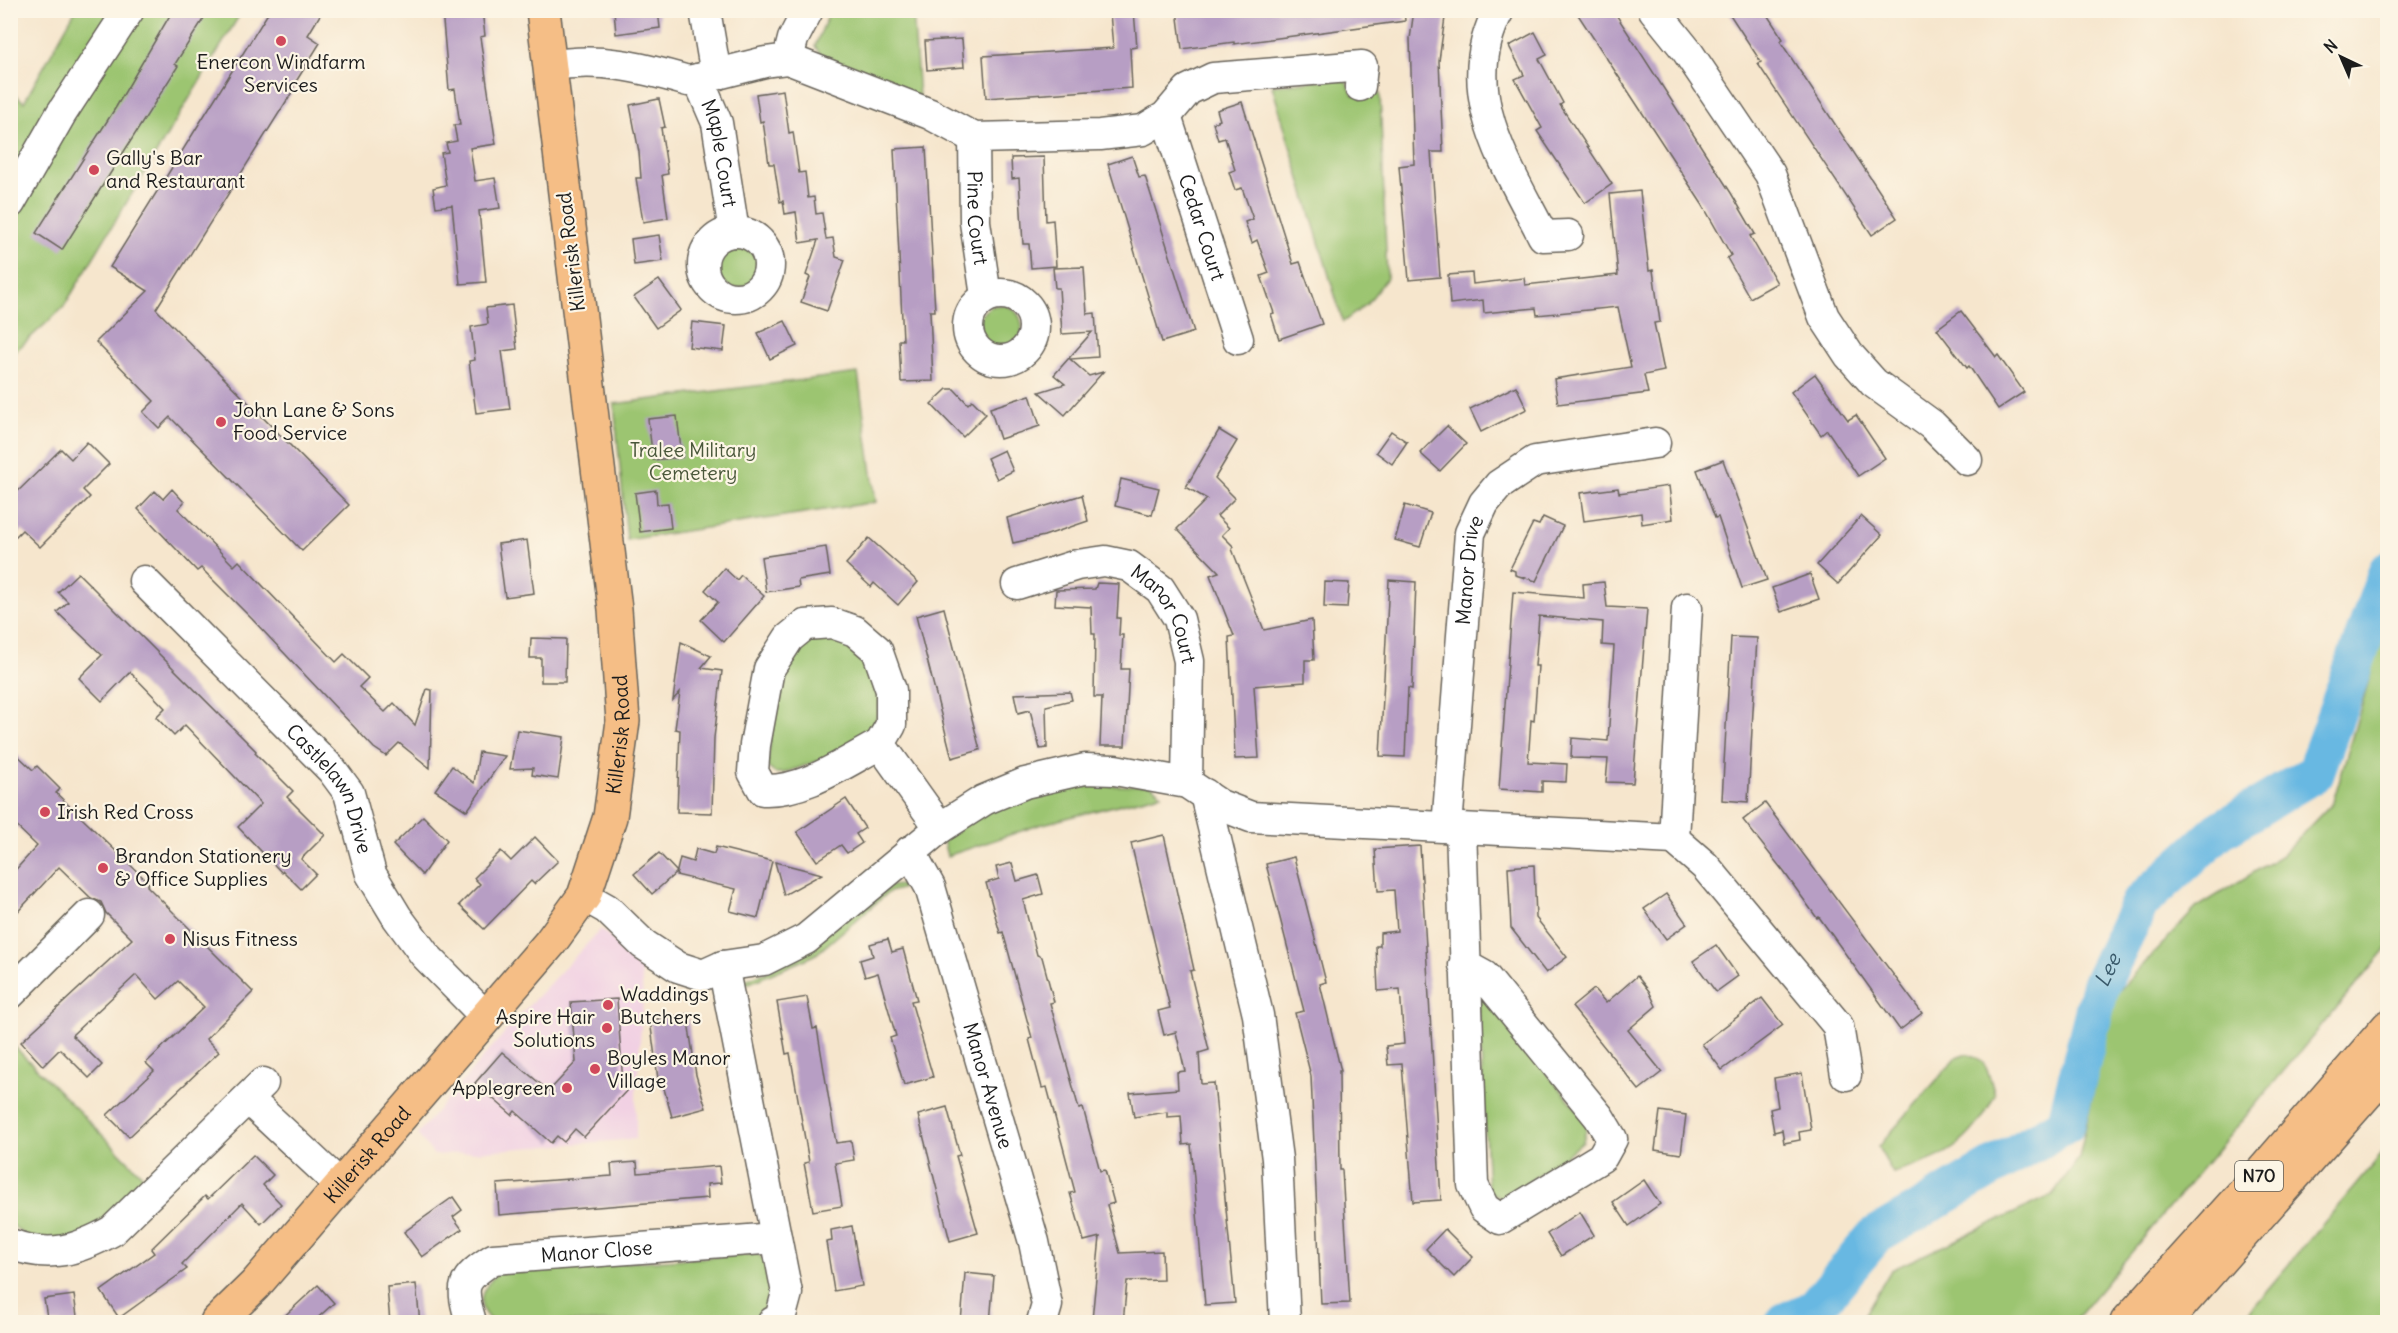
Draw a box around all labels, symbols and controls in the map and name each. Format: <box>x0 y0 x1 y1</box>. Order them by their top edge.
north arrow <box>2311 27 2371 87</box>
marker: Enercon Windfarm Services <box>274 34 288 48</box>
text: N <box>2320 35 2342 57</box>
place label: Enercon Windfarm Services <box>197 49 365 97</box>
street label: Maple Court <box>696 95 743 209</box>
place label: Gally's Bar and Restaurant <box>106 145 245 193</box>
marker: Gally's Bar and Restaurant <box>87 163 101 177</box>
street label: Pine Court <box>962 171 994 267</box>
street label: Cedar Court <box>1174 171 1231 284</box>
street label: Killerisk Road <box>551 191 590 313</box>
place label: John Lane & Sons Food Service <box>233 397 395 445</box>
marker: John Lane & Sons Food Service <box>214 415 228 429</box>
park label: Tralee Military Cemetery <box>630 437 756 485</box>
street label: Manor Drive <box>1450 511 1489 626</box>
street label: Manor Court <box>1126 559 1202 666</box>
street label: Killerisk Road <box>600 674 635 796</box>
street label: Castlelawn Drive <box>281 718 378 856</box>
place label: Irish Red Cross <box>57 799 194 824</box>
marker: Irish Red Cross <box>38 805 52 819</box>
place label: Brandon Stationery & Office Supplies <box>115 843 292 891</box>
marker: Brandon Stationery & Office Supplies <box>96 861 110 875</box>
place label: Nisus Fitness <box>182 926 298 951</box>
marker: Nisus Fitness <box>163 932 177 946</box>
water label: Lee <box>2088 948 2128 991</box>
place label: Waddings Butchers <box>620 981 709 1029</box>
marker: Waddings Butchers <box>601 998 615 1012</box>
place label: Aspire Hair Solutions <box>496 1004 595 1052</box>
street label: Manor Avenue <box>958 1019 1019 1151</box>
marker: Aspire Hair Solutions <box>600 1021 614 1035</box>
place label: Boyles Manor Village <box>607 1045 730 1093</box>
marker: Boyles Manor Village <box>588 1062 602 1076</box>
place label: Applegreen <box>452 1075 555 1100</box>
marker: Applegreen <box>560 1081 574 1095</box>
street label: Killerisk Road <box>318 1101 416 1208</box>
road number: N70 <box>2235 1161 2283 1191</box>
street label: Manor Close <box>540 1234 653 1267</box>

